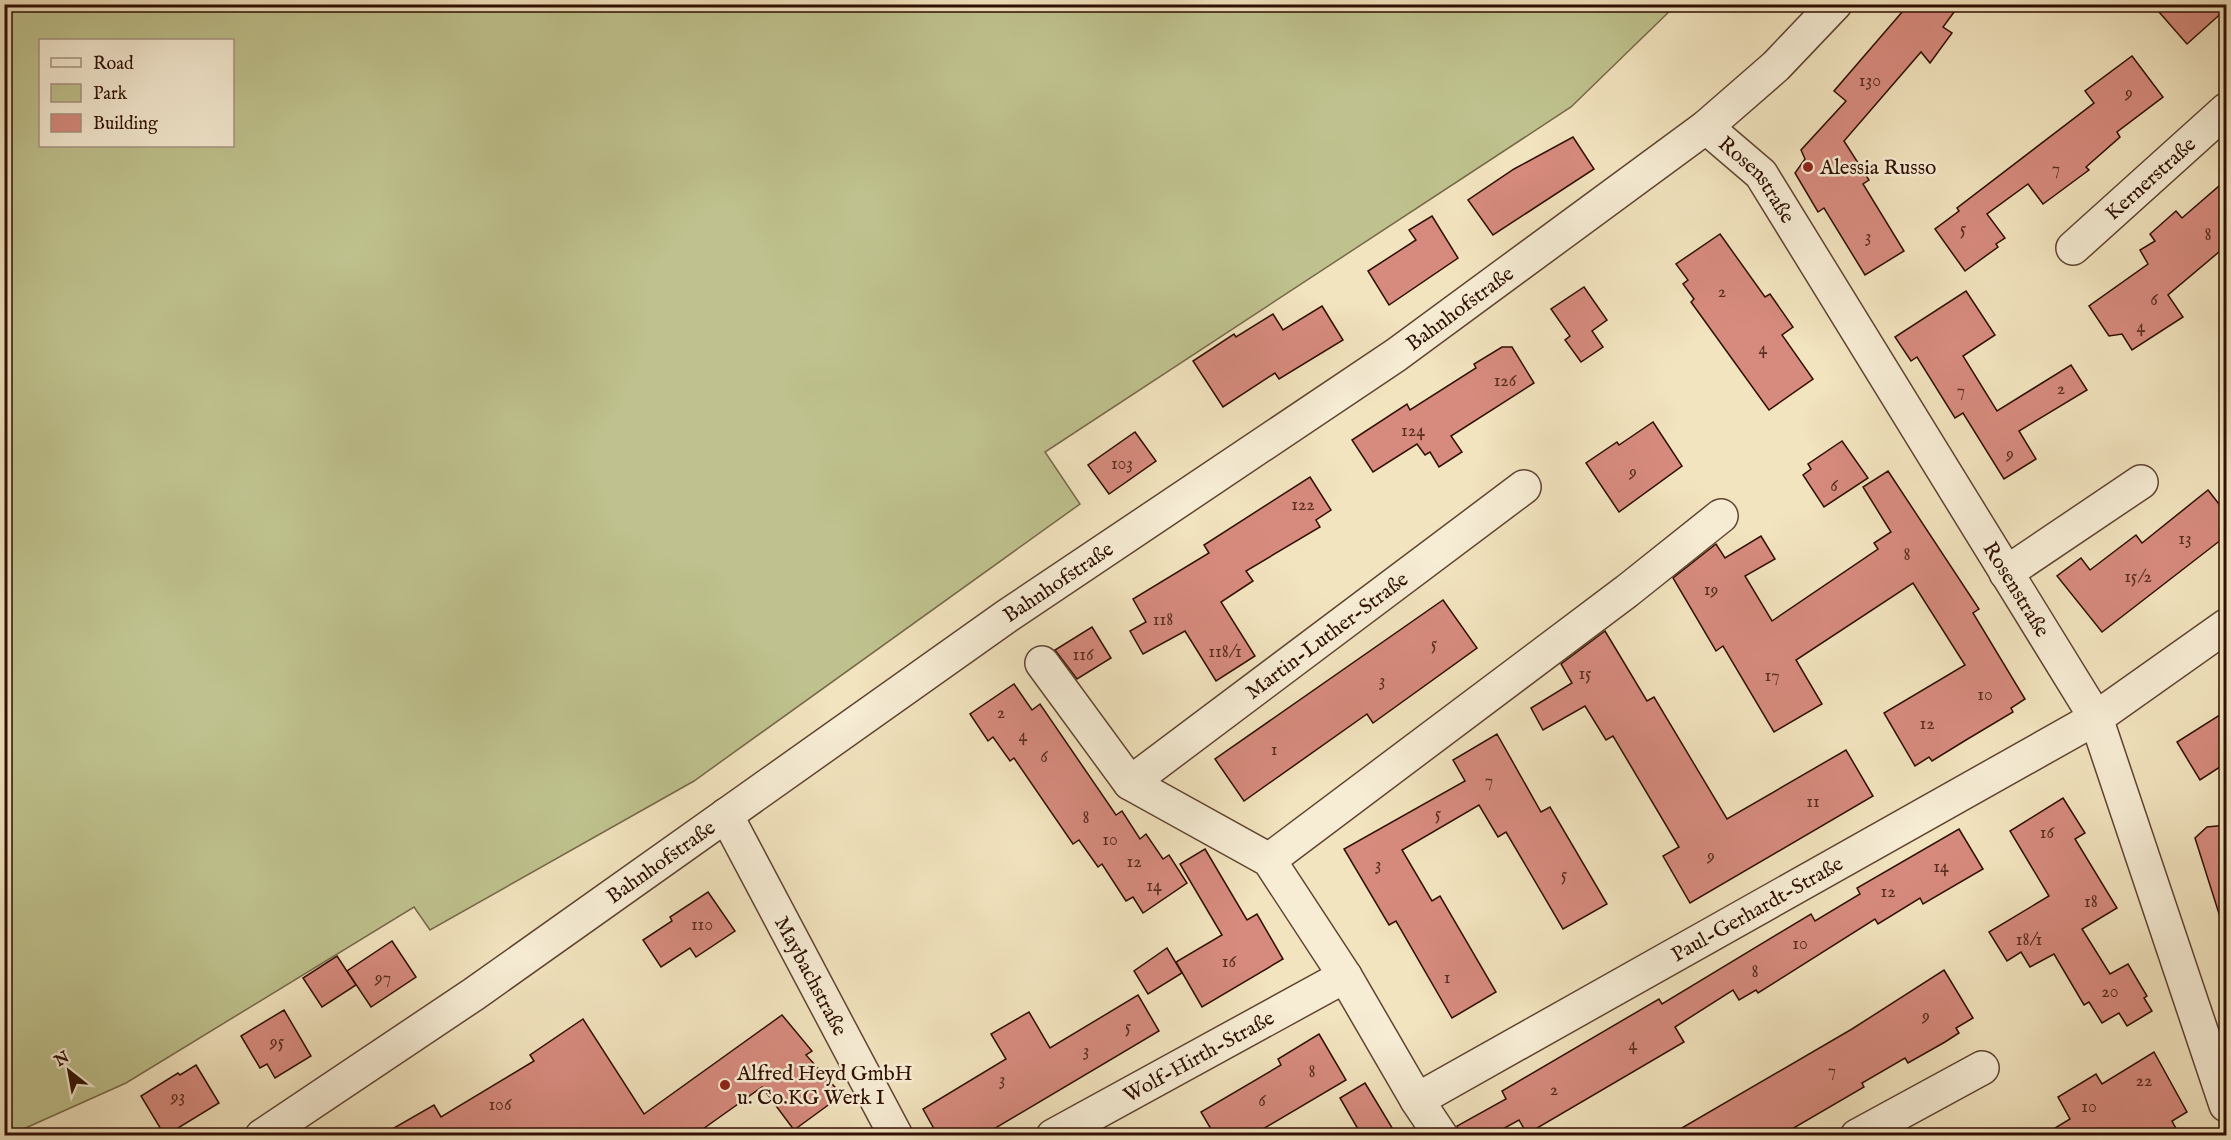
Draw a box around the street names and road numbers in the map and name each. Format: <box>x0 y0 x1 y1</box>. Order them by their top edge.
street label: Rosenstraße <box>1712 131 1800 229</box>
street label: Kernerstraße <box>2100 131 2202 227</box>
street label: Bahnhofstraße <box>1401 261 1520 358</box>
street label: Bahnhofstraße <box>998 536 1119 630</box>
street label: Rosenstraße <box>1976 537 2055 643</box>
street label: Martin-Luther-Straße <box>1241 566 1415 706</box>
street label: Bahnhofstraße <box>602 815 722 911</box>
street label: Paul-Gerhardt-Straße <box>1667 851 1849 969</box>
street label: Maybachstraße <box>767 912 853 1041</box>
street label: Wolf-Hirth-Straße <box>1119 1005 1280 1110</box>

